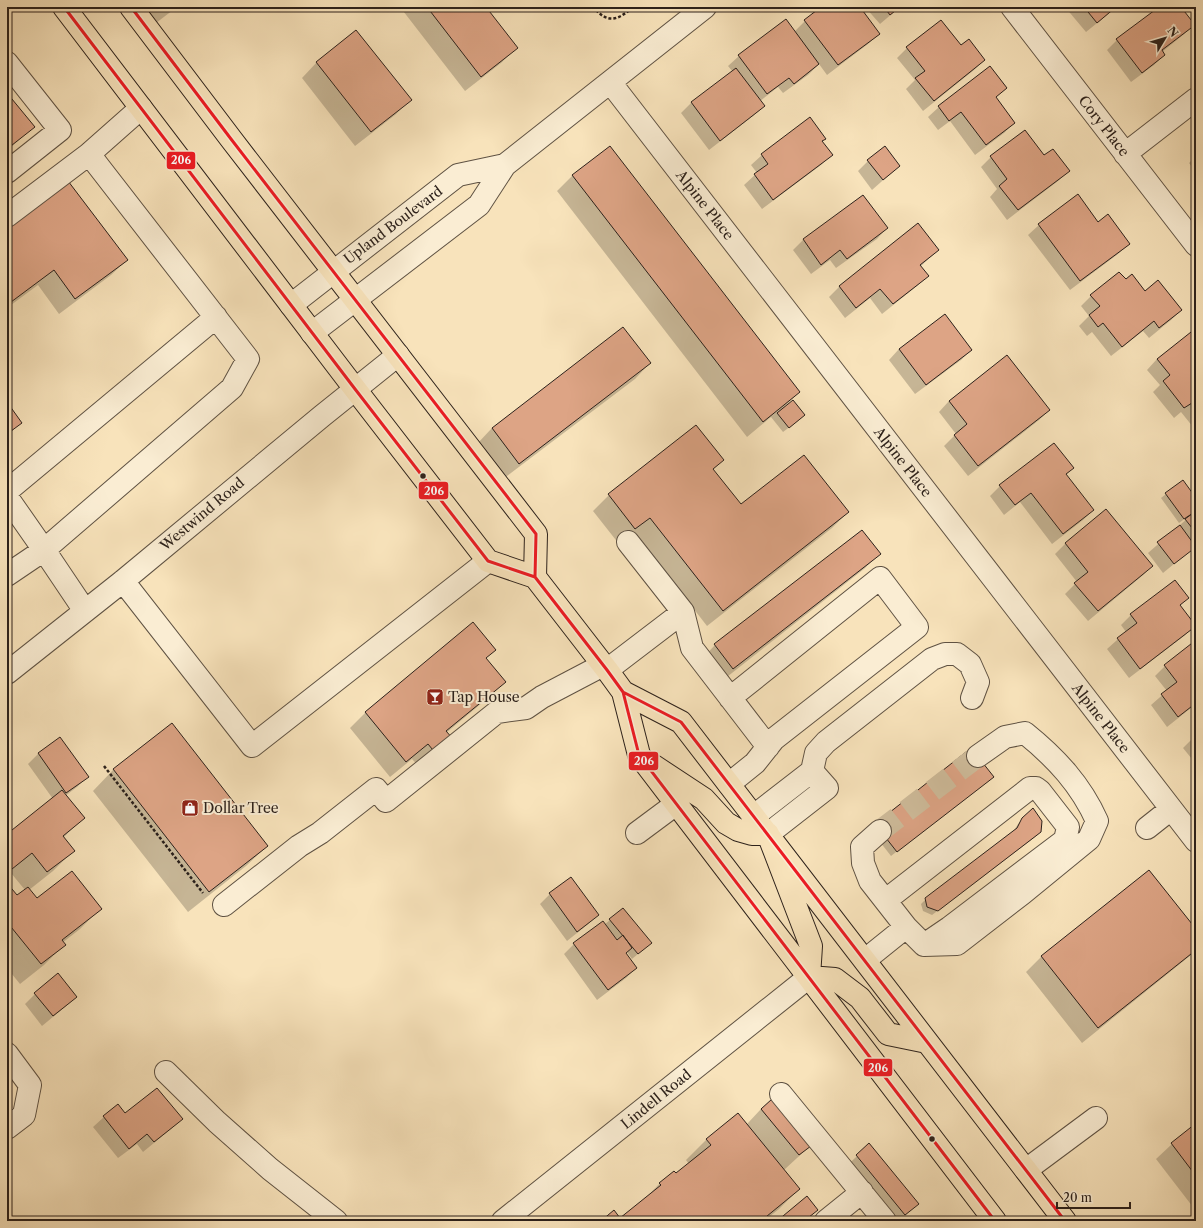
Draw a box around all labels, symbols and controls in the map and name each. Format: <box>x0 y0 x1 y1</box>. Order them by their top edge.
north arrow <box>1145 18 1185 58</box>
text: N <box>1164 24 1182 40</box>
street label: Cory Place <box>1075 92 1133 160</box>
line badge: 206 <box>166 151 196 170</box>
text: 206 <box>171 153 191 167</box>
street label: Alpine Place <box>672 166 738 244</box>
street label: Upland Boulevard <box>340 182 446 268</box>
street label: Alpine Place <box>870 423 936 501</box>
unlabelled marker <box>418 471 428 481</box>
street label: Westwind Road <box>155 473 248 555</box>
line badge: 206 <box>418 481 449 500</box>
text: 206 <box>424 484 444 498</box>
street label: Alpine Place <box>1068 679 1134 757</box>
bar icon: Tap House <box>425 687 445 707</box>
place label: Tap House <box>448 688 520 706</box>
line badge: 206 <box>628 751 659 771</box>
text: 206 <box>634 754 654 768</box>
shop icon: Dollar Tree <box>180 798 200 818</box>
place label: Dollar Tree <box>203 799 279 817</box>
line badge: 206 <box>863 1058 893 1077</box>
text: 206 <box>868 1061 888 1075</box>
street label: Lindell Road <box>617 1065 695 1133</box>
unlabelled marker <box>927 1134 937 1144</box>
scale bar <box>1057 1184 1130 1210</box>
text: 20 m <box>1063 1190 1092 1205</box>

